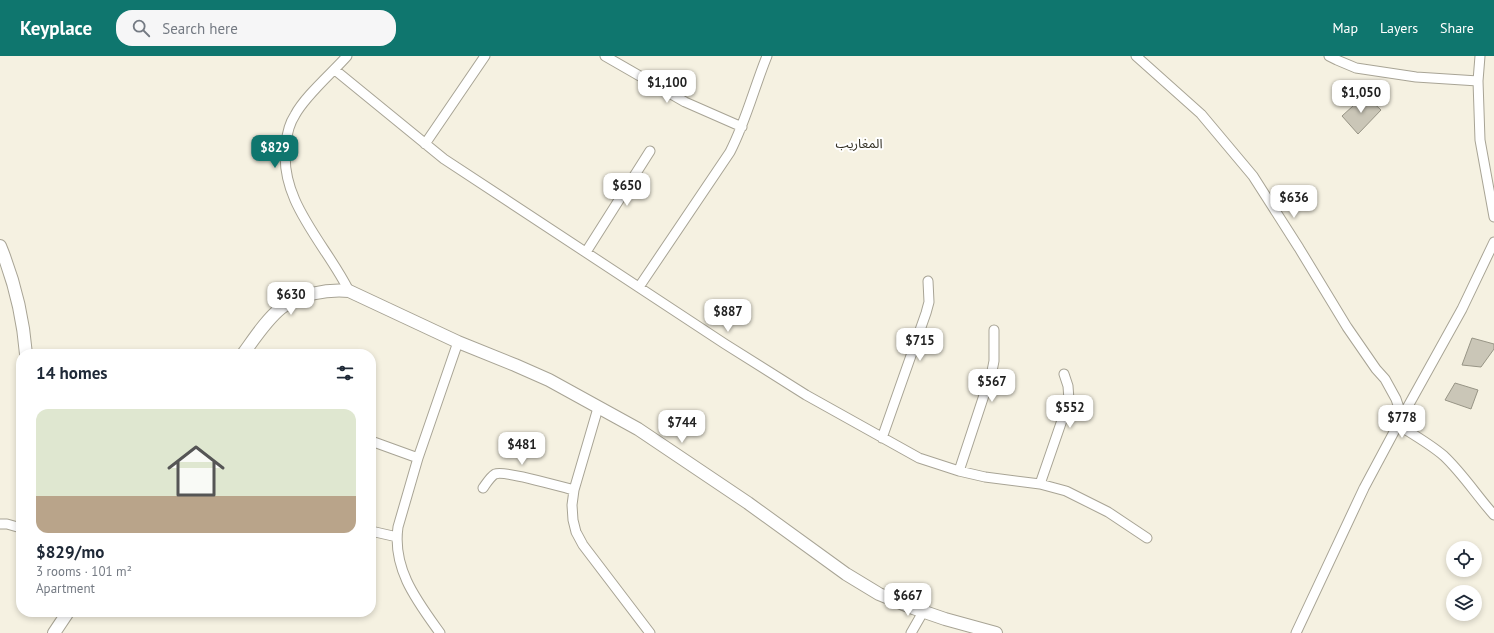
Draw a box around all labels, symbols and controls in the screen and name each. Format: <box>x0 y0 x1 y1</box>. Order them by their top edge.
search box <box>116 10 396 46</box>
text: Keyplace <box>20 16 92 40</box>
icon: search <box>130 17 152 39</box>
text: Search here <box>162 19 238 38</box>
text: Map <box>1332 19 1358 37</box>
text: Layers <box>1380 19 1418 37</box>
text: Share <box>1440 19 1474 37</box>
pin: $1,100 <box>634 70 700 104</box>
text: $1,100 <box>647 74 687 91</box>
pin: $1,050 <box>1328 80 1394 114</box>
text: $1,050 <box>1341 84 1381 101</box>
pin: $829 <box>251 135 299 169</box>
district label: المغاريب <box>835 135 883 152</box>
text: $829 <box>260 139 290 156</box>
pin: $650 <box>603 173 651 207</box>
text: $650 <box>612 177 642 194</box>
pin: $636 <box>1270 185 1318 219</box>
text: $636 <box>1279 189 1309 206</box>
pin: $630 <box>267 282 315 316</box>
text: $630 <box>276 286 306 303</box>
pin: $887 <box>704 299 752 333</box>
text: $887 <box>713 303 743 320</box>
pin: $715 <box>896 328 944 362</box>
text: $715 <box>905 332 935 349</box>
text: 14 homes <box>36 362 107 384</box>
icon: filters <box>334 362 356 384</box>
pin: $567 <box>968 369 1016 403</box>
text: $567 <box>977 373 1007 390</box>
pin: $552 <box>1046 395 1094 429</box>
text: $552 <box>1055 399 1085 416</box>
pin: $778 <box>1378 405 1426 439</box>
text: $778 <box>1387 409 1417 426</box>
pin: $744 <box>658 410 706 444</box>
text: $744 <box>667 414 697 431</box>
pin: $481 <box>498 432 546 466</box>
icon: home <box>160 435 232 507</box>
text: $481 <box>507 436 537 453</box>
text: $829/mo <box>36 541 104 563</box>
map controls <box>1446 541 1482 621</box>
button: locate <box>1446 541 1482 577</box>
text: 3 rooms · 101 m² <box>36 563 132 580</box>
text: Apartment <box>36 580 95 597</box>
pin: $667 <box>884 583 932 617</box>
button: layers <box>1446 585 1482 621</box>
text: $667 <box>893 587 923 604</box>

